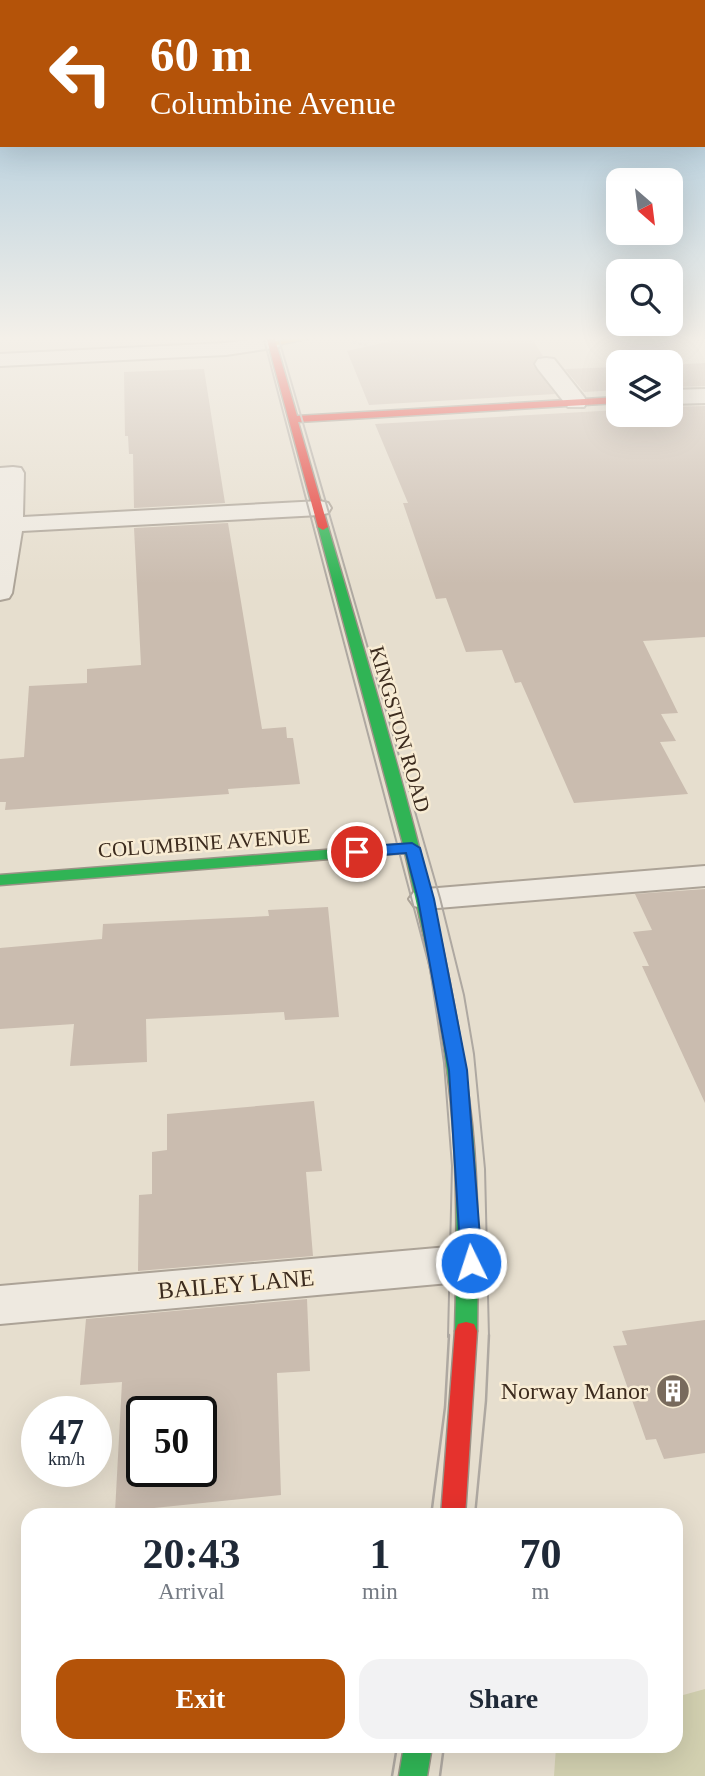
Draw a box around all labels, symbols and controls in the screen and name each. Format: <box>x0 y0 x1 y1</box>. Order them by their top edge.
text: 60 m <box>150 27 252 82</box>
icon: left <box>35 28 126 119</box>
text: Columbine Avenue <box>150 85 396 121</box>
north arrow <box>606 168 682 245</box>
map controls <box>606 168 683 427</box>
button: search <box>606 259 683 336</box>
button: layers <box>606 350 683 427</box>
street label: KINGSTON ROAD <box>365 643 435 815</box>
pin <box>327 822 387 882</box>
street label: COLUMBINE AVENUE <box>97 824 311 862</box>
icon: arrive <box>338 833 376 871</box>
position arrow <box>434 1226 508 1300</box>
street label: BAILEY LANE <box>157 1264 315 1304</box>
building icon: Norway Manor <box>654 1372 692 1410</box>
place label: Norway Manor <box>501 1378 648 1404</box>
speed limit sign: 50 <box>126 1396 217 1487</box>
text: 47 <box>49 1413 84 1452</box>
text: km/h <box>48 1449 85 1469</box>
text: 20:43 <box>143 1531 241 1577</box>
text: 1 <box>369 1531 390 1577</box>
text: 70 <box>519 1531 561 1577</box>
text: Arrival <box>158 1579 225 1604</box>
text: min <box>362 1579 398 1604</box>
text: m <box>531 1579 549 1604</box>
button: Exit <box>56 1659 345 1739</box>
button: Share <box>359 1659 648 1739</box>

